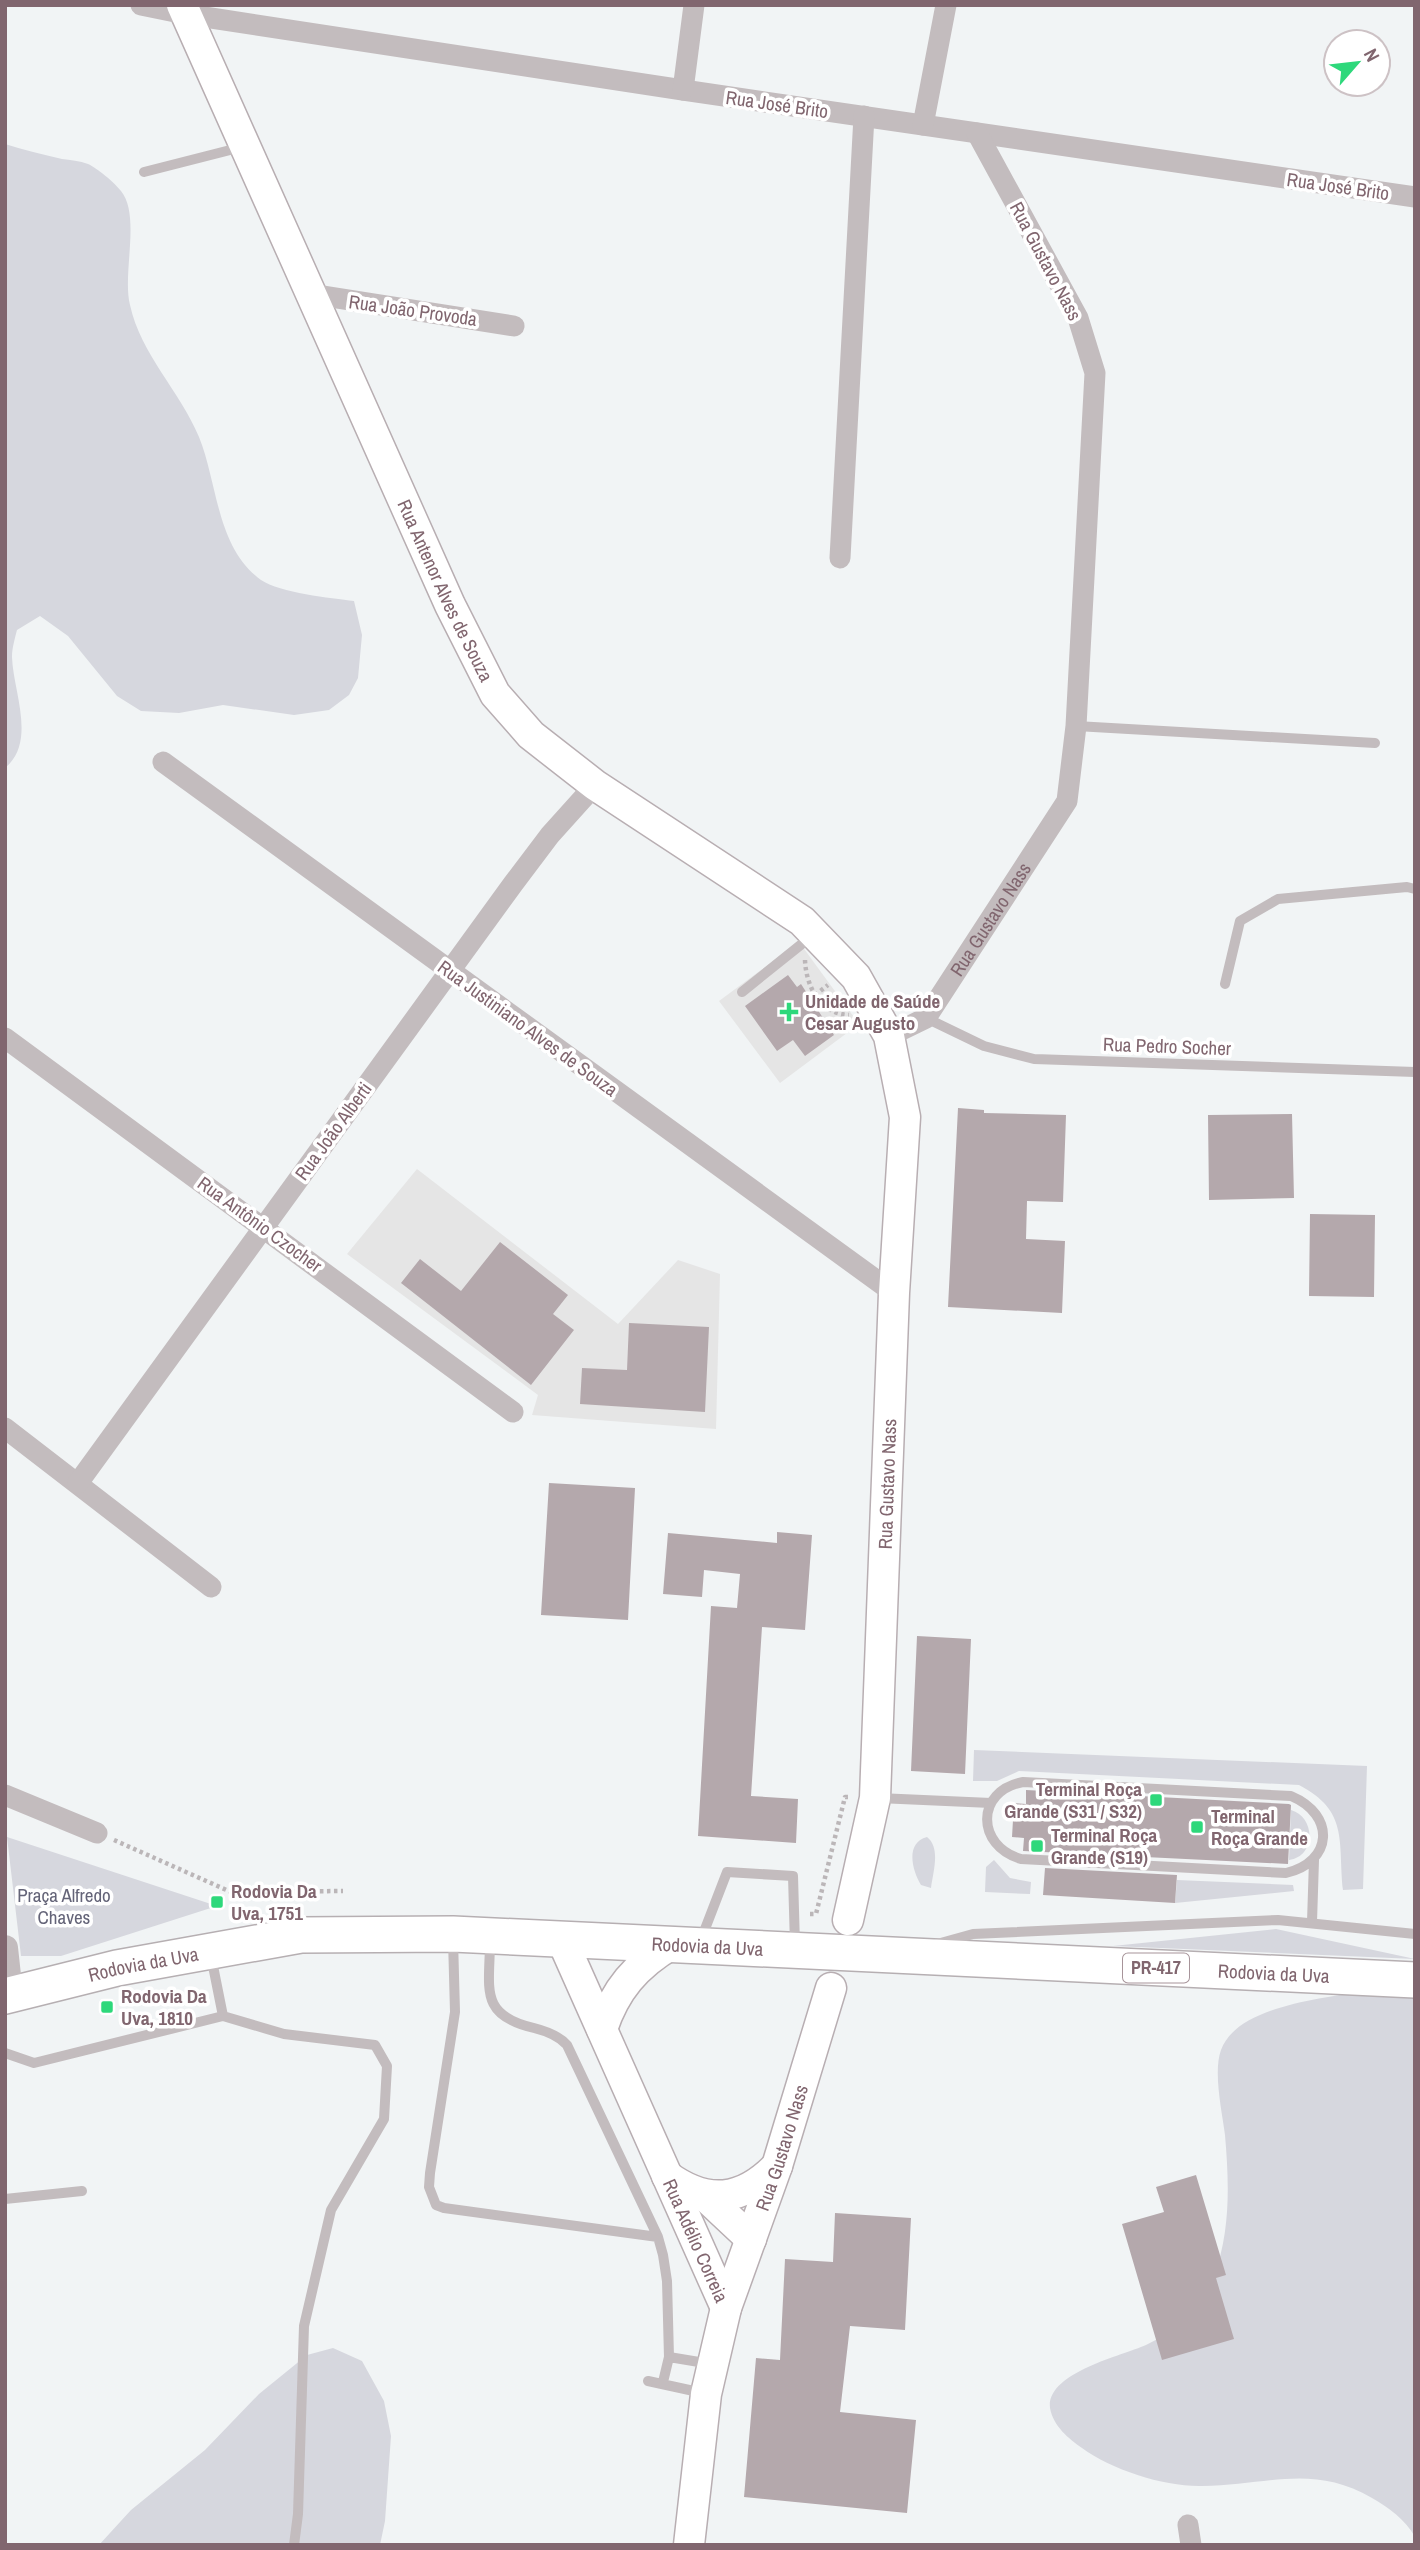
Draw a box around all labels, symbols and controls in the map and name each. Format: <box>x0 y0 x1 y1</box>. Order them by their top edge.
north arrow <box>1322 28 1392 98</box>
text: N <box>1358 44 1386 66</box>
street label: Rua José Brito <box>724 84 830 124</box>
street label: Rua José Brito <box>1285 166 1391 206</box>
street label: Rua Gustavo Nass <box>1004 197 1088 325</box>
street label: Rua João Provoda <box>347 288 479 332</box>
street label: Rua Antenor Alves de Souza <box>391 495 500 686</box>
street label: Rua Gustavo Nass <box>944 857 1037 981</box>
street label: Rua Justiniano Alves de Souza <box>433 954 624 1102</box>
place label: Unidade de Saúde Cesar Augusto <box>805 988 940 1036</box>
marker: Unidade de Saúde Cesar Augusto <box>779 1002 799 1022</box>
street label: Rua Pedro Socher <box>1102 1031 1232 1061</box>
street label: Rua João Alberti <box>289 1077 377 1185</box>
street label: Rua Antônio Czocher <box>192 1170 328 1279</box>
street label: Rua Gustavo Nass <box>872 1418 902 1550</box>
place label: Terminal Roça Grande (S31 / S32) <box>1004 1776 1142 1824</box>
marker: Terminal Roça Grande (S31 / S32) <box>1148 1792 1164 1808</box>
place label: Terminal Roça Grande <box>1211 1803 1308 1851</box>
marker: Terminal Roça Grande <box>1189 1819 1205 1835</box>
place label: Terminal Roça Grande (S19) <box>1051 1822 1158 1870</box>
marker: Terminal Roça Grande (S19) <box>1029 1838 1045 1854</box>
place label: Rodovia Da Uva, 1751 <box>231 1878 317 1926</box>
park label: Praça Alfredo Chaves <box>17 1882 111 1930</box>
marker: Rodovia Da Uva, 1751 <box>209 1894 225 1910</box>
street label: Rodovia da Uva <box>651 1931 764 1962</box>
street label: Rodovia da Uva <box>85 1941 201 1988</box>
road number: PR-417 <box>1123 1954 1189 1982</box>
street label: Rodovia da Uva <box>1217 1958 1330 1989</box>
place label: Rodovia Da Uva, 1810 <box>121 1983 207 2031</box>
marker: Rodovia Da Uva, 1810 <box>99 1999 115 2015</box>
street label: Rua Gustavo Nass <box>749 2081 814 2214</box>
street label: Rua Adélio Correia <box>657 2175 735 2307</box>

